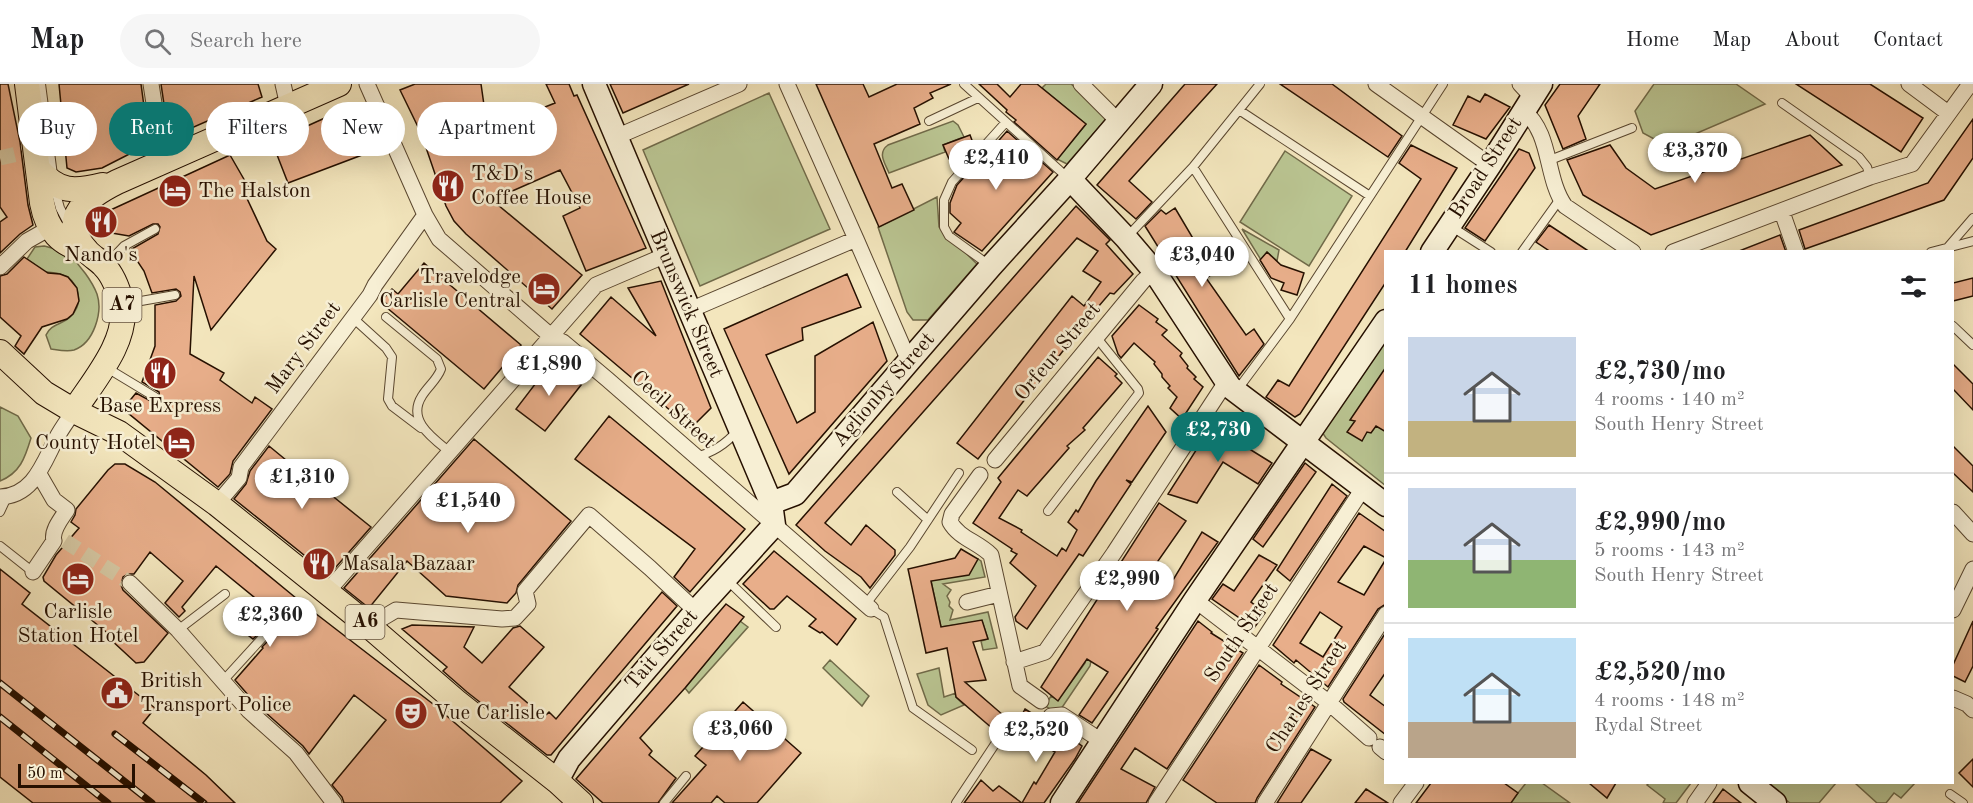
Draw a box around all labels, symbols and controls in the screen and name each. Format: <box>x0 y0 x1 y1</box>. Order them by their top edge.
search box <box>120 14 540 68</box>
icon: search <box>141 25 174 58</box>
text: Map <box>30 27 84 55</box>
text: Search here <box>189 30 302 52</box>
text: Home <box>1626 30 1679 51</box>
text: Map <box>1712 30 1751 51</box>
text: About <box>1784 30 1840 51</box>
text: Contact <box>1873 30 1943 51</box>
chip: Buy <box>18 102 97 156</box>
chip: Rent <box>109 102 194 156</box>
chip: Filters <box>206 102 309 156</box>
chip: New <box>321 102 405 156</box>
chip: Apartment <box>417 102 557 156</box>
street label: Broad Street <box>1445 113 1527 223</box>
pin: £3,370 <box>1646 133 1744 184</box>
pin: £2,410 <box>947 140 1045 191</box>
text: £3,370 <box>1662 142 1728 162</box>
text: £2,410 <box>963 149 1029 169</box>
place label: T&D's Coffee House <box>471 164 592 209</box>
restaurant icon: T&D's Coffee House <box>430 168 466 204</box>
hotel icon: The Halston <box>157 173 193 209</box>
place label: The Halston <box>198 181 311 202</box>
restaurant icon: Nando's <box>83 204 119 240</box>
street label: Brunswick Street <box>645 227 727 381</box>
pin: £3,040 <box>1153 237 1251 288</box>
place label: Nando's <box>64 245 138 266</box>
text: £3,040 <box>1169 246 1235 266</box>
place label: Travelodge Carlisle Central <box>379 267 521 312</box>
icon: filters <box>1897 270 1930 303</box>
hotel icon: Travelodge Carlisle Central <box>526 271 562 307</box>
text: 11 homes <box>1408 273 1517 299</box>
road number: A7 <box>102 288 142 322</box>
street label: Mary Street <box>263 298 345 398</box>
street label: Orfeur Street <box>1011 299 1105 405</box>
street label: Aglionby Street <box>829 329 939 451</box>
pin: £1,890 <box>500 346 598 397</box>
restaurant icon: Base Express <box>142 355 178 391</box>
text: £1,890 <box>516 355 582 375</box>
text: £2,730/mo <box>1594 359 1726 385</box>
icon: home <box>1456 361 1528 433</box>
street label: Cecil Street <box>627 367 719 453</box>
text: 4 rooms · 140 m² <box>1594 390 1744 410</box>
place label: Base Express <box>99 396 221 417</box>
pin: £2,730 <box>1169 412 1267 463</box>
text: South Henry Street <box>1594 415 1764 435</box>
text: £2,730 <box>1185 421 1251 441</box>
hotel icon: County Hotel <box>161 425 197 461</box>
place label: County Hotel <box>35 433 156 454</box>
pin: £1,310 <box>253 459 351 510</box>
text: £1,310 <box>269 468 335 488</box>
pin: £1,540 <box>419 483 517 534</box>
text: £1,540 <box>435 492 501 512</box>
text: £2,990/mo <box>1594 510 1726 536</box>
icon: home <box>1456 512 1528 584</box>
text: 5 rooms · 143 m² <box>1594 541 1744 561</box>
restaurant icon: Masala Bazaar <box>301 546 337 582</box>
place label: Masala Bazaar <box>342 554 475 575</box>
hotel icon: Carlisle Station Hotel <box>60 561 96 597</box>
pin: £2,990 <box>1078 561 1176 612</box>
text: South Henry Street <box>1594 566 1764 586</box>
text: £2,990 <box>1094 570 1160 590</box>
street label: South Street <box>1201 579 1283 687</box>
pin: £2,360 <box>221 597 319 648</box>
place label: Carlisle Station Hotel <box>17 602 139 647</box>
road number: A6 <box>346 605 385 639</box>
text: £2,360 <box>237 606 303 626</box>
street label: Tait Street <box>622 606 702 694</box>
street label: Charles Street <box>1263 637 1351 757</box>
text: £2,520/mo <box>1594 660 1726 686</box>
icon: home <box>1456 662 1528 734</box>
place label: British Transport Police <box>140 671 291 716</box>
public building icon: British Transport Police <box>99 675 135 711</box>
text: 4 rooms · 148 m² <box>1594 691 1744 711</box>
theatre icon: Vue Carlisle <box>393 695 429 731</box>
place label: Vue Carlisle <box>434 703 545 724</box>
pin: £3,060 <box>691 711 789 762</box>
pin: £2,520 <box>987 712 1085 763</box>
text: Rydal Street <box>1594 716 1702 736</box>
text: £3,060 <box>707 720 773 740</box>
text: £2,520 <box>1003 721 1069 741</box>
scale bar <box>18 761 135 788</box>
text: 50 m <box>27 766 63 782</box>

